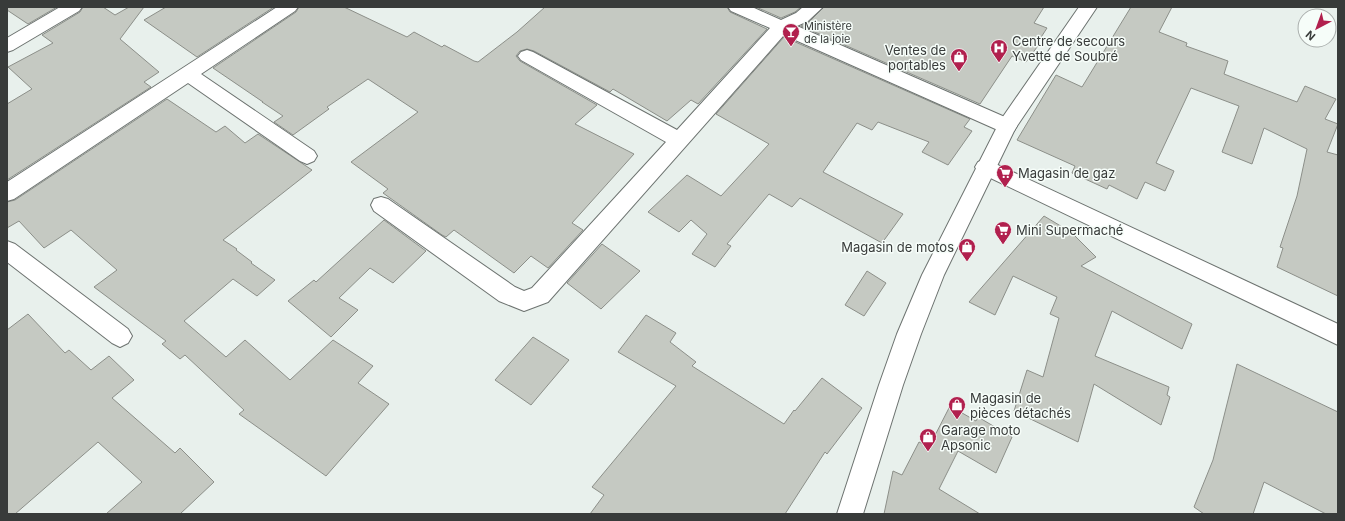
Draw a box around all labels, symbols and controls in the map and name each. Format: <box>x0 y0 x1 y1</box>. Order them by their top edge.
north arrow <box>1297 8 1337 48</box>
place label: Ministère de la joie <box>804 19 852 46</box>
bar icon: Ministère de la joie <box>781 22 801 47</box>
text: N <box>1303 28 1318 44</box>
place label: Centre de secours Yvette de Soubré <box>1012 33 1125 64</box>
hospital icon: Centre de secours Yvette de Soubré <box>989 38 1009 63</box>
place label: Ventes de portables <box>885 42 946 73</box>
shop icon: Ventes de portables <box>949 47 969 72</box>
supermarket icon: Magasin de gaz <box>995 163 1015 188</box>
place label: Magasin de gaz <box>1018 165 1115 181</box>
supermarket icon: Mini Supermaché <box>993 220 1013 245</box>
place label: Mini Supermaché <box>1016 222 1123 238</box>
shop icon: Magasin de motos <box>957 237 977 262</box>
place label: Magasin de motos <box>841 239 954 255</box>
place label: Magasin de pièces détachés <box>970 390 1071 421</box>
shop icon: Magasin de pièces détachés <box>947 395 967 420</box>
place label: Garage moto Apsonic <box>941 422 1021 453</box>
shop icon: Garage moto Apsonic <box>918 427 938 452</box>

